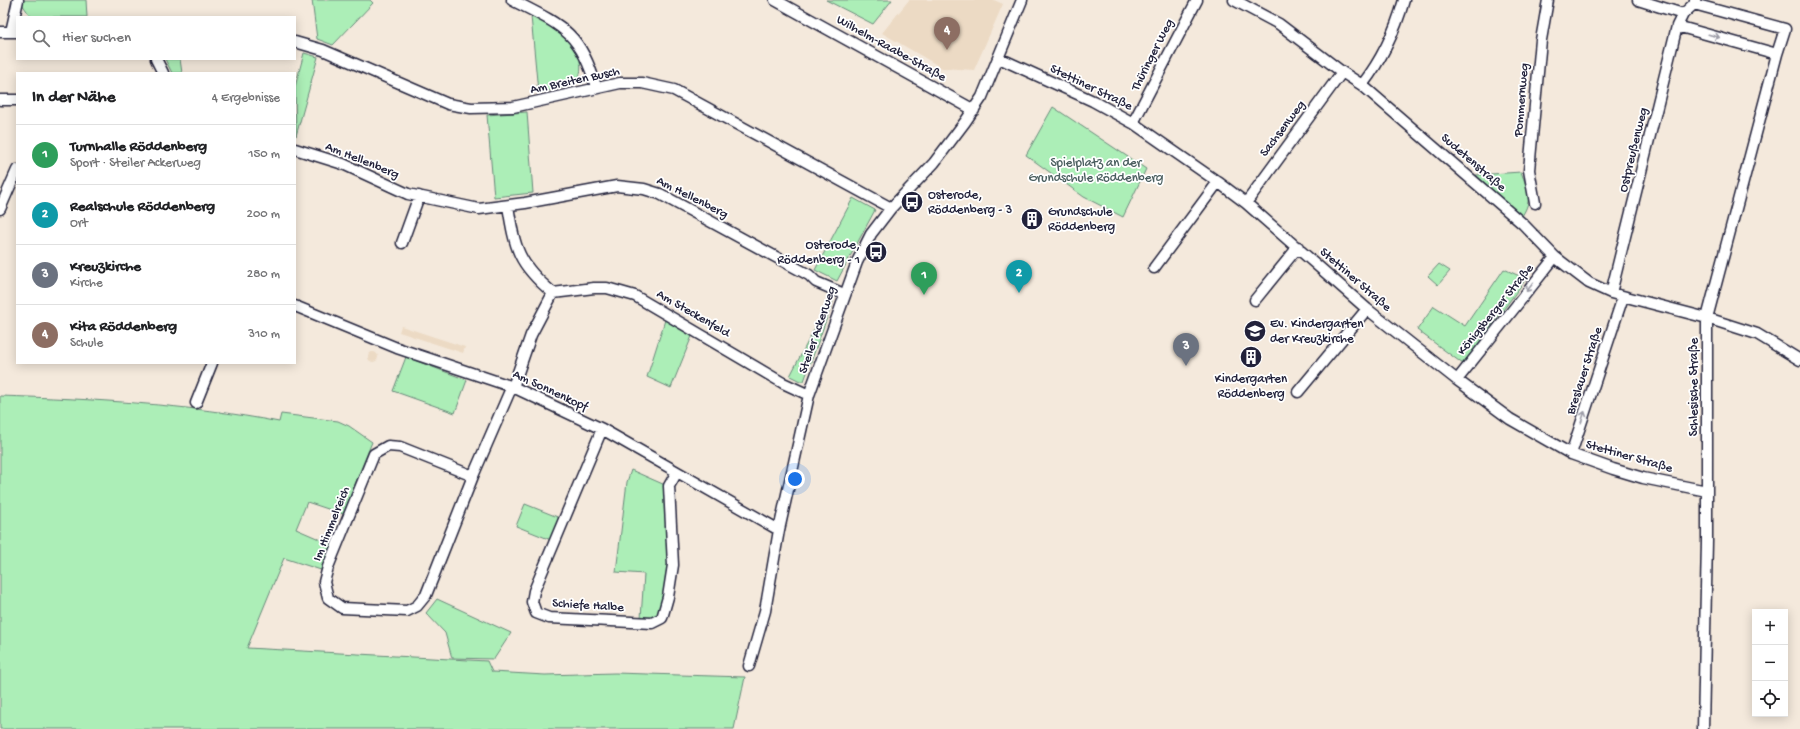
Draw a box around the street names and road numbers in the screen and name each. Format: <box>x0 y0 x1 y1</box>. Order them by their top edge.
street label: Wilhelm-Raabe-Straße <box>833 13 949 86</box>
street label: Thüringer Weg <box>1128 17 1178 94</box>
street label: Stettiner Straße <box>1047 62 1135 115</box>
street label: Pommernweg <box>1511 62 1533 139</box>
street label: Am Breiten Busch <box>529 64 621 98</box>
street label: Sachsenweg <box>1257 98 1309 160</box>
street label: Ostpreußenweg <box>1616 106 1652 194</box>
street label: Sudetenstraße <box>1437 131 1509 195</box>
street label: Am Hellenberg <box>323 139 401 183</box>
street label: Am Hellenberg <box>654 174 730 222</box>
street label: Stettiner Straße <box>1316 245 1394 315</box>
street label: Königsberger Straße <box>1455 261 1538 359</box>
street label: Steiler Ackerweg <box>796 284 840 376</box>
street label: Am Steckenfeld <box>654 287 734 342</box>
street label: Breslauer Straße <box>1563 325 1606 418</box>
street label: Schlesische Straße <box>1687 338 1702 436</box>
street label: Am Sonnenkopf <box>510 367 591 415</box>
street label: Stettiner Straße <box>1584 437 1675 477</box>
street label: Im Himmelreich <box>310 484 354 564</box>
street label: Schiefe Halbe <box>552 596 625 616</box>

